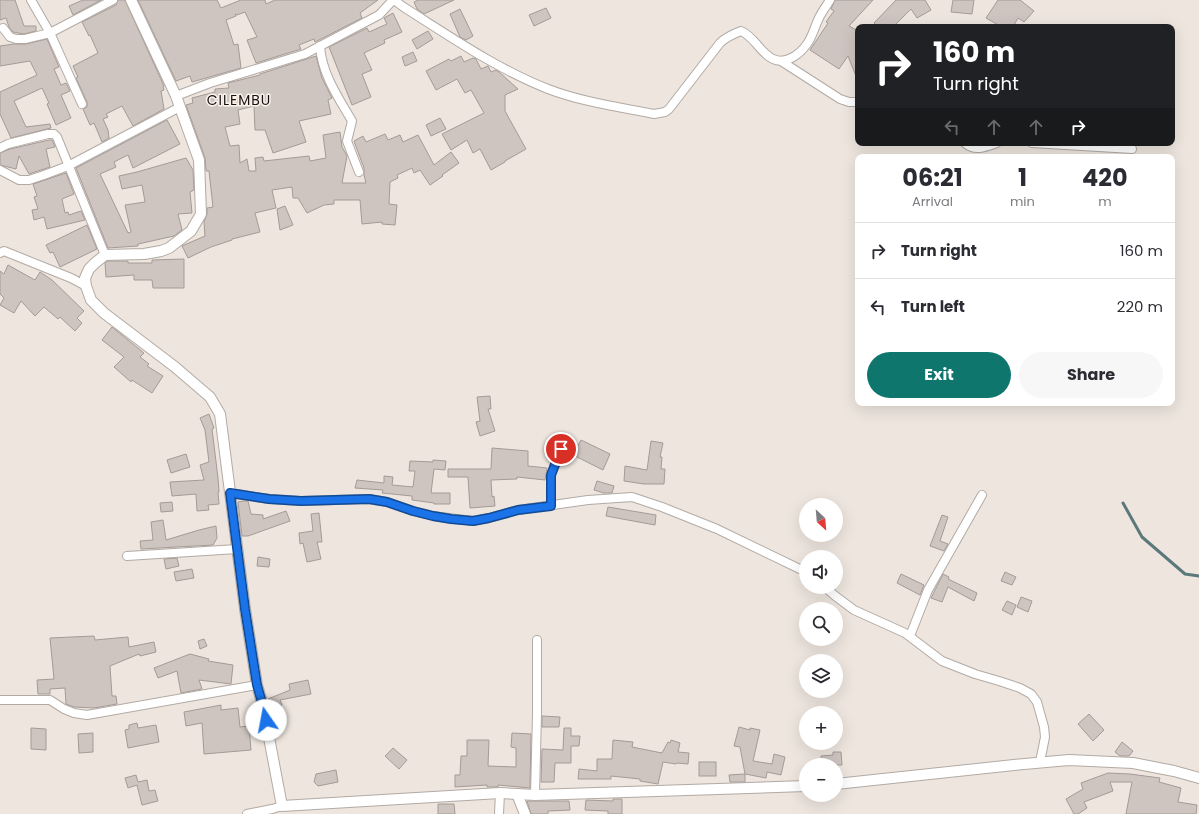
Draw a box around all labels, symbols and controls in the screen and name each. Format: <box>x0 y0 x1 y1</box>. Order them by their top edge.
text: 160 m <box>933 33 1015 72</box>
icon: right <box>867 40 919 92</box>
text: Turn right <box>933 71 1019 96</box>
district label: CILEMBU <box>207 90 271 110</box>
icon: left <box>941 116 963 138</box>
icon: ahead <box>983 116 1005 138</box>
icon: ahead <box>1025 116 1047 138</box>
icon: right <box>1067 116 1089 138</box>
text: 06:21 <box>902 161 963 194</box>
text: 1 <box>1018 161 1027 194</box>
text: 420 <box>1082 161 1128 194</box>
text: Arrival <box>912 192 953 211</box>
text: min <box>1010 192 1035 211</box>
text: m <box>1098 192 1112 211</box>
icon: right <box>867 240 889 262</box>
text: Turn right <box>901 240 977 261</box>
text: 160 m <box>1120 240 1163 261</box>
icon: left <box>867 296 889 318</box>
text: Turn left <box>901 296 965 317</box>
text: 220 m <box>1117 296 1163 317</box>
button: Exit <box>867 352 1011 398</box>
button: Share <box>1019 352 1163 398</box>
pin <box>544 432 578 466</box>
icon: arrive <box>550 438 572 460</box>
north arrow <box>799 498 843 542</box>
map controls <box>799 498 843 802</box>
button: sound <box>799 550 843 594</box>
button: search <box>799 602 843 646</box>
button: layers <box>799 654 843 698</box>
position arrow <box>245 699 287 741</box>
button: + <box>799 706 843 750</box>
button: − <box>799 758 843 802</box>

